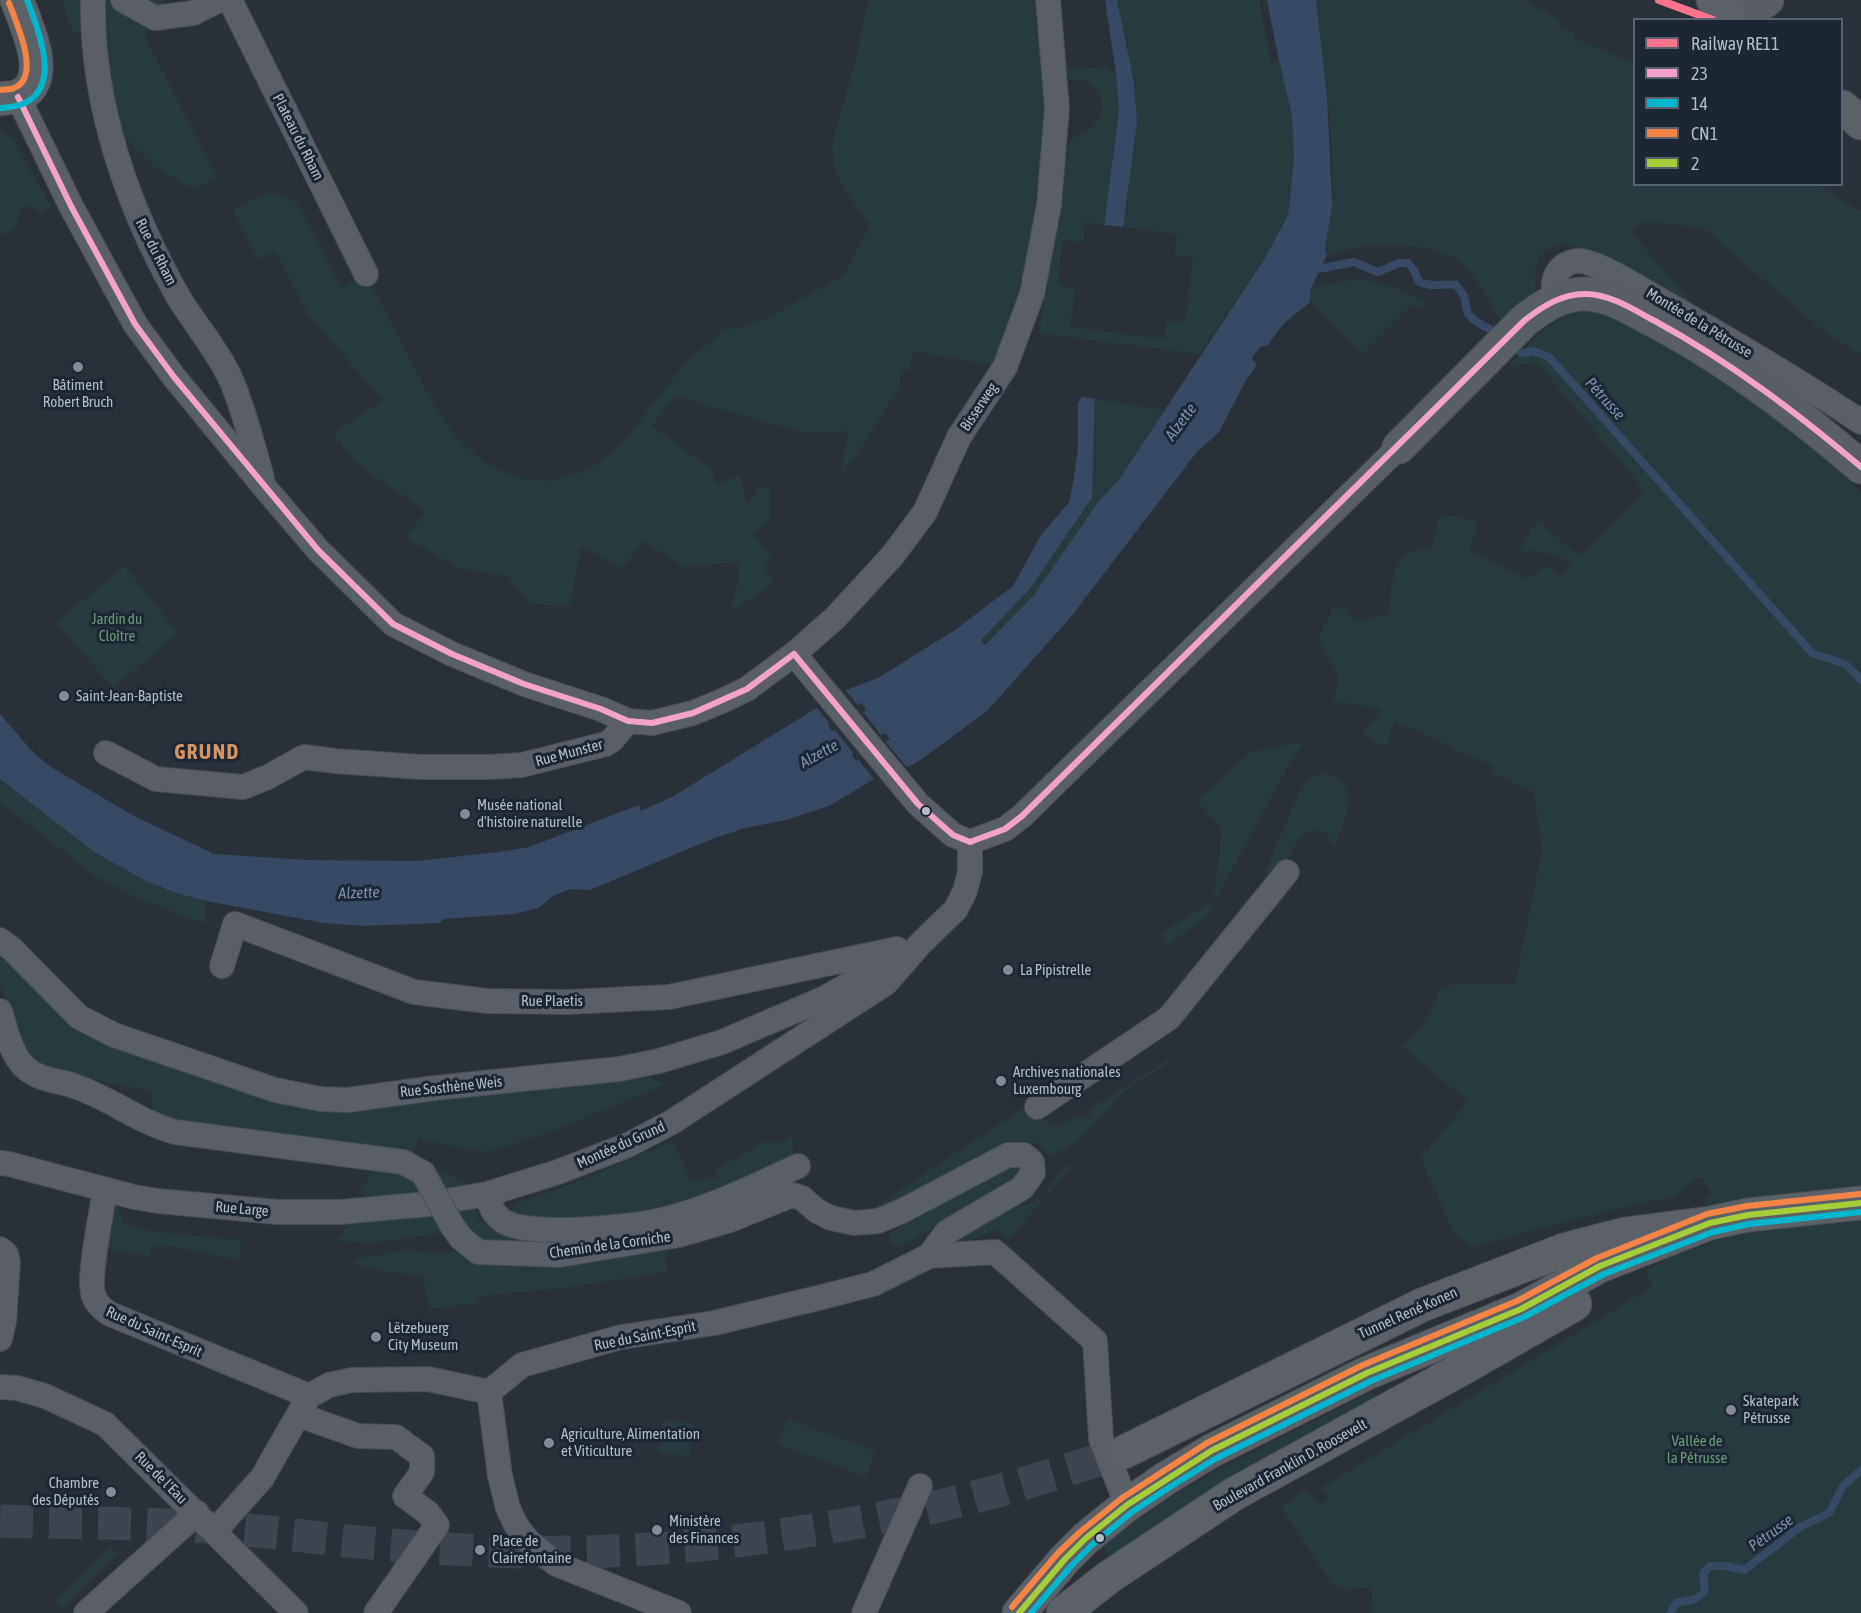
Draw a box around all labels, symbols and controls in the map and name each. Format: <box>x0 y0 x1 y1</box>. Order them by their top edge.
legend <box>1633 18 1843 186</box>
text: Railway RE11 <box>1691 33 1780 54</box>
text: 23 <box>1691 63 1708 84</box>
street label: Plateau du Rham <box>269 91 327 183</box>
text: 14 <box>1691 93 1708 114</box>
text: CN1 <box>1691 123 1718 144</box>
text: 2 <box>1691 153 1699 174</box>
street label: Rue du Rham <box>132 216 180 288</box>
street label: Montée de la Pétrusse <box>1643 284 1755 362</box>
marker: Bâtiment Robert Bruch <box>71 360 85 374</box>
water label: Pétrusse <box>1581 374 1629 424</box>
place label: Bâtiment Robert Bruch <box>43 376 113 411</box>
street label: Bisserweg <box>956 379 1002 435</box>
water label: Alzette <box>1161 400 1201 444</box>
park label: Jardin du Cloître <box>92 610 142 645</box>
place label: Saint-Jean-Baptiste <box>76 687 183 705</box>
marker: Saint-Jean-Baptiste <box>57 689 71 703</box>
street label: Rue Munster <box>533 735 605 771</box>
water label: Alzette <box>796 736 842 772</box>
district label: GRUND <box>174 739 240 765</box>
place label: Musée national d'histoire naturelle <box>477 796 582 831</box>
unlabelled marker <box>920 805 932 817</box>
marker: Musée national d'histoire naturelle <box>458 807 472 821</box>
water label: Alzette <box>338 883 380 903</box>
place label: La Pipistrelle <box>1020 961 1091 979</box>
marker: La Pipistrelle <box>1001 963 1015 977</box>
street label: Rue Plaetis <box>521 992 583 1010</box>
place label: Archives nationales Luxembourg <box>1013 1063 1120 1098</box>
street label: Rue Sosthène Weis <box>399 1073 503 1101</box>
marker: Archives nationales Luxembourg <box>994 1074 1008 1088</box>
street label: Montée du Grund <box>574 1118 668 1172</box>
street label: Rue Large <box>215 1198 269 1220</box>
street label: Chemin de la Corniche <box>548 1228 672 1262</box>
street label: Tunnel René Konen <box>1356 1283 1460 1343</box>
street label: Rue du Saint-Esprit <box>103 1303 205 1361</box>
street label: Rue du Saint-Esprit <box>593 1317 697 1355</box>
place label: Lëtzebuerg City Museum <box>388 1319 458 1354</box>
marker: Lëtzebuerg City Museum <box>369 1330 383 1344</box>
place label: Skatepark Pétrusse <box>1743 1392 1799 1427</box>
marker: Skatepark Pétrusse <box>1724 1403 1738 1417</box>
street label: Boulevard Franklin D. Roosevelt <box>1210 1415 1370 1515</box>
place label: Agriculture, Alimentation et Viticulture <box>561 1425 700 1460</box>
park label: Vallée de la Pétrusse <box>1667 1432 1727 1467</box>
marker: Agriculture, Alimentation et Viticulture <box>542 1436 556 1450</box>
street label: Rue de l'Eau <box>131 1448 191 1508</box>
place label: Chambre des Députés <box>32 1474 99 1509</box>
marker: Chambre des Députés <box>104 1485 118 1499</box>
water label: Pétrusse <box>1745 1510 1797 1556</box>
place label: Ministère des Finances <box>669 1512 739 1547</box>
marker: Ministère des Finances <box>650 1523 664 1537</box>
place label: Place de Clairefontaine <box>492 1532 572 1567</box>
unlabelled marker <box>1094 1532 1106 1544</box>
marker: Place de Clairefontaine <box>473 1543 487 1557</box>

